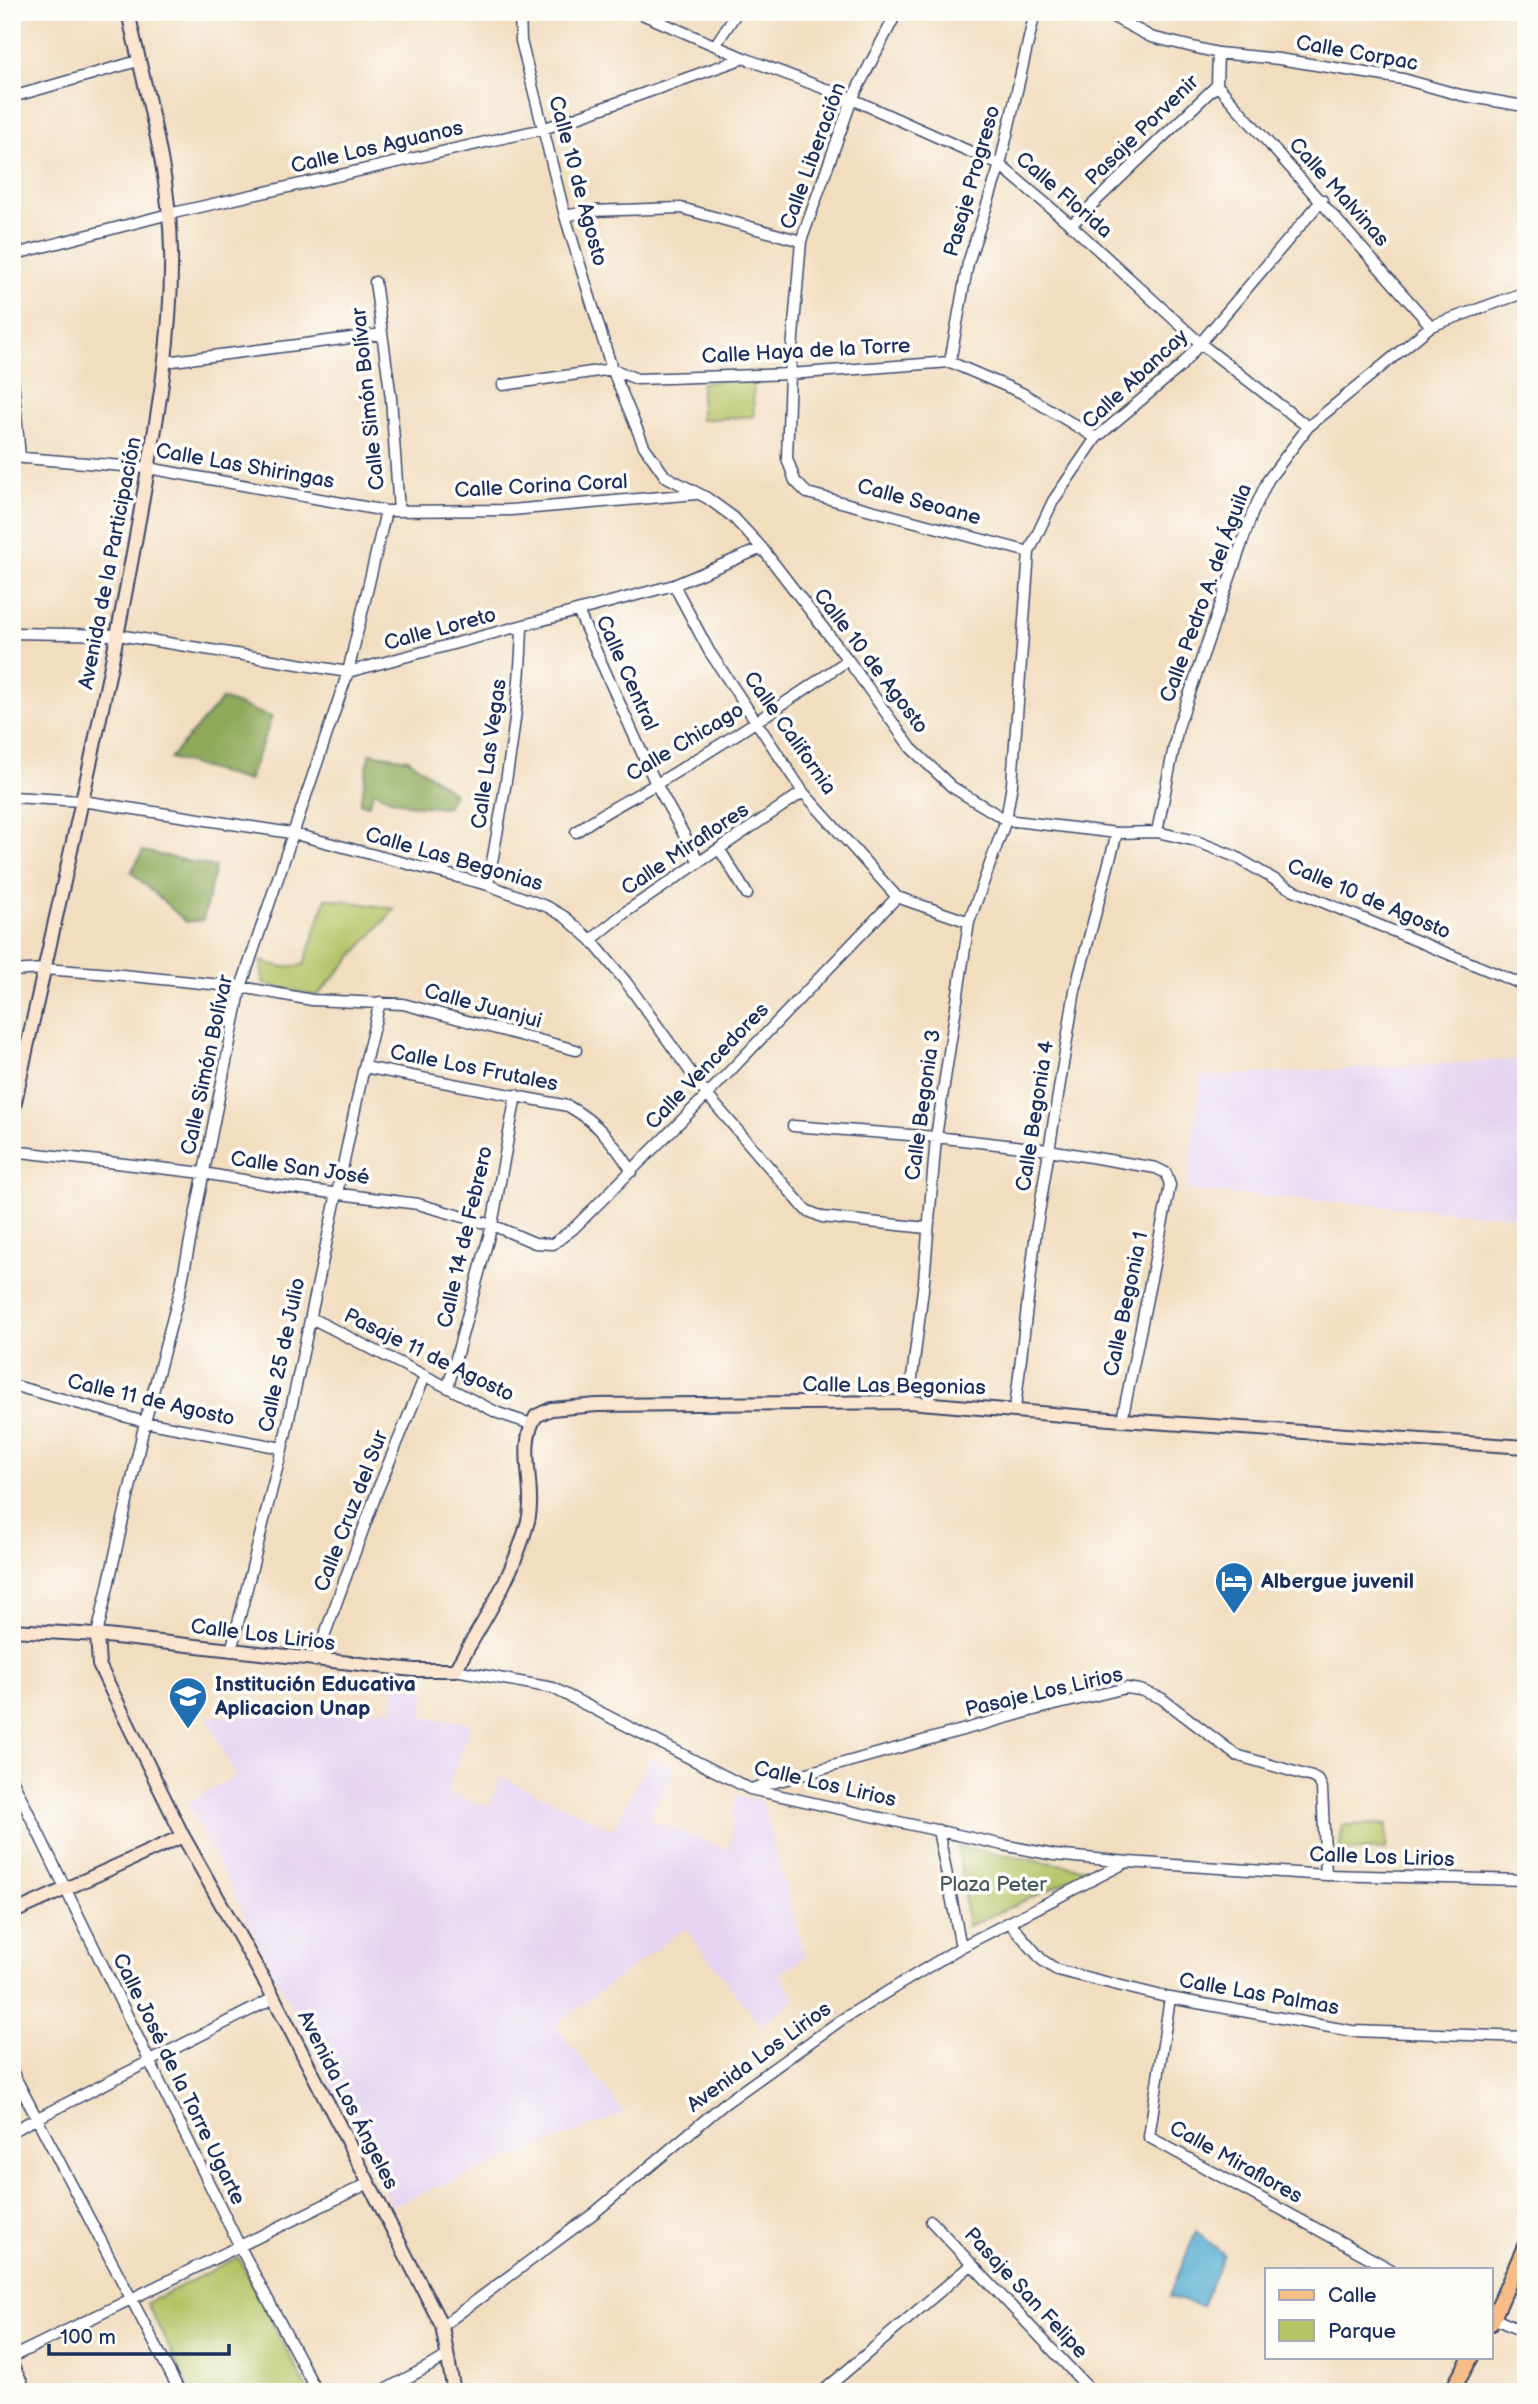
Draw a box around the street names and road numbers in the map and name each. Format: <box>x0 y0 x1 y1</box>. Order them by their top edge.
street label: Calle Corpac <box>1294 30 1420 76</box>
street label: Pasaje Porvenir <box>1080 69 1204 190</box>
street label: Calle Liberación <box>775 79 851 233</box>
street label: Calle 10 de Agosto <box>543 93 613 269</box>
street label: Pasaje Progreso <box>938 103 1006 259</box>
street label: Calle Los Aguanos <box>289 115 465 179</box>
street label: Calle Malvinas <box>1284 132 1394 252</box>
street label: Calle Florida <box>1011 146 1117 244</box>
street label: Calle Simón Bolívar <box>346 306 390 492</box>
street label: Calle Abancay <box>1077 323 1193 434</box>
street label: Calle Haya de la Torre <box>701 333 911 369</box>
street label: Avenida de la Participación <box>73 435 147 691</box>
street label: Calle Las Shiringas <box>154 438 336 494</box>
street label: Calle Corina Coral <box>454 469 628 503</box>
street label: Calle Seoane <box>854 473 984 531</box>
street label: Calle Pedro A. del Águila <box>1155 480 1257 706</box>
street label: Calle 10 de Agosto <box>808 584 934 738</box>
street label: Calle Loreto <box>381 602 499 656</box>
street label: Calle Central <box>590 611 664 735</box>
street label: Calle California <box>738 667 842 799</box>
street label: Calle Las Vegas <box>466 677 512 831</box>
street label: Calle Chicago <box>622 697 748 787</box>
street label: Calle Miraflores <box>617 797 753 901</box>
street label: Calle Las Begonias <box>362 822 546 896</box>
street label: Calle 10 de Agosto <box>1284 853 1455 945</box>
street label: Calle Simón Bolívar <box>176 972 238 1157</box>
street label: Calle Juanjui <box>421 978 545 1034</box>
street label: Calle Vencedores <box>640 997 774 1135</box>
street label: Calle Begonia 3 <box>900 1028 946 1182</box>
street label: Calle Los Frutales <box>388 1039 560 1097</box>
street label: Calle Begonia 4 <box>1011 1039 1059 1193</box>
street label: Calle 14 de Febrero <box>432 1144 498 1330</box>
street label: Calle San José <box>229 1146 372 1190</box>
street label: Calle Begonia 1 <box>1098 1229 1154 1379</box>
street label: Calle 25 de Julio <box>253 1275 311 1435</box>
street label: Pasaje 11 de Agosto <box>340 1303 518 1407</box>
street label: Calle 11 de Agosto <box>65 1369 237 1431</box>
street label: Calle Las Begonias <box>802 1372 986 1400</box>
street label: Calle Cruz del Sur <box>309 1427 393 1595</box>
street label: Calle Los Lirios <box>189 1614 337 1656</box>
street label: Pasaje Los Lirios <box>963 1662 1125 1722</box>
street label: Calle Los Lirios <box>751 1755 899 1813</box>
street label: Calle Los Lirios <box>1309 1842 1455 1872</box>
street label: Calle José de la Torre Ugarte <box>107 1949 251 2209</box>
street label: Calle Las Palmas <box>1177 1968 1341 2020</box>
street label: Avenida Los Lirios <box>682 1996 836 2118</box>
street label: Avenida Los Ángeles <box>292 2006 404 2194</box>
street label: Calle Miraflores <box>1165 2115 1307 2209</box>
street label: Pasaje San Felipe <box>959 2222 1093 2364</box>

